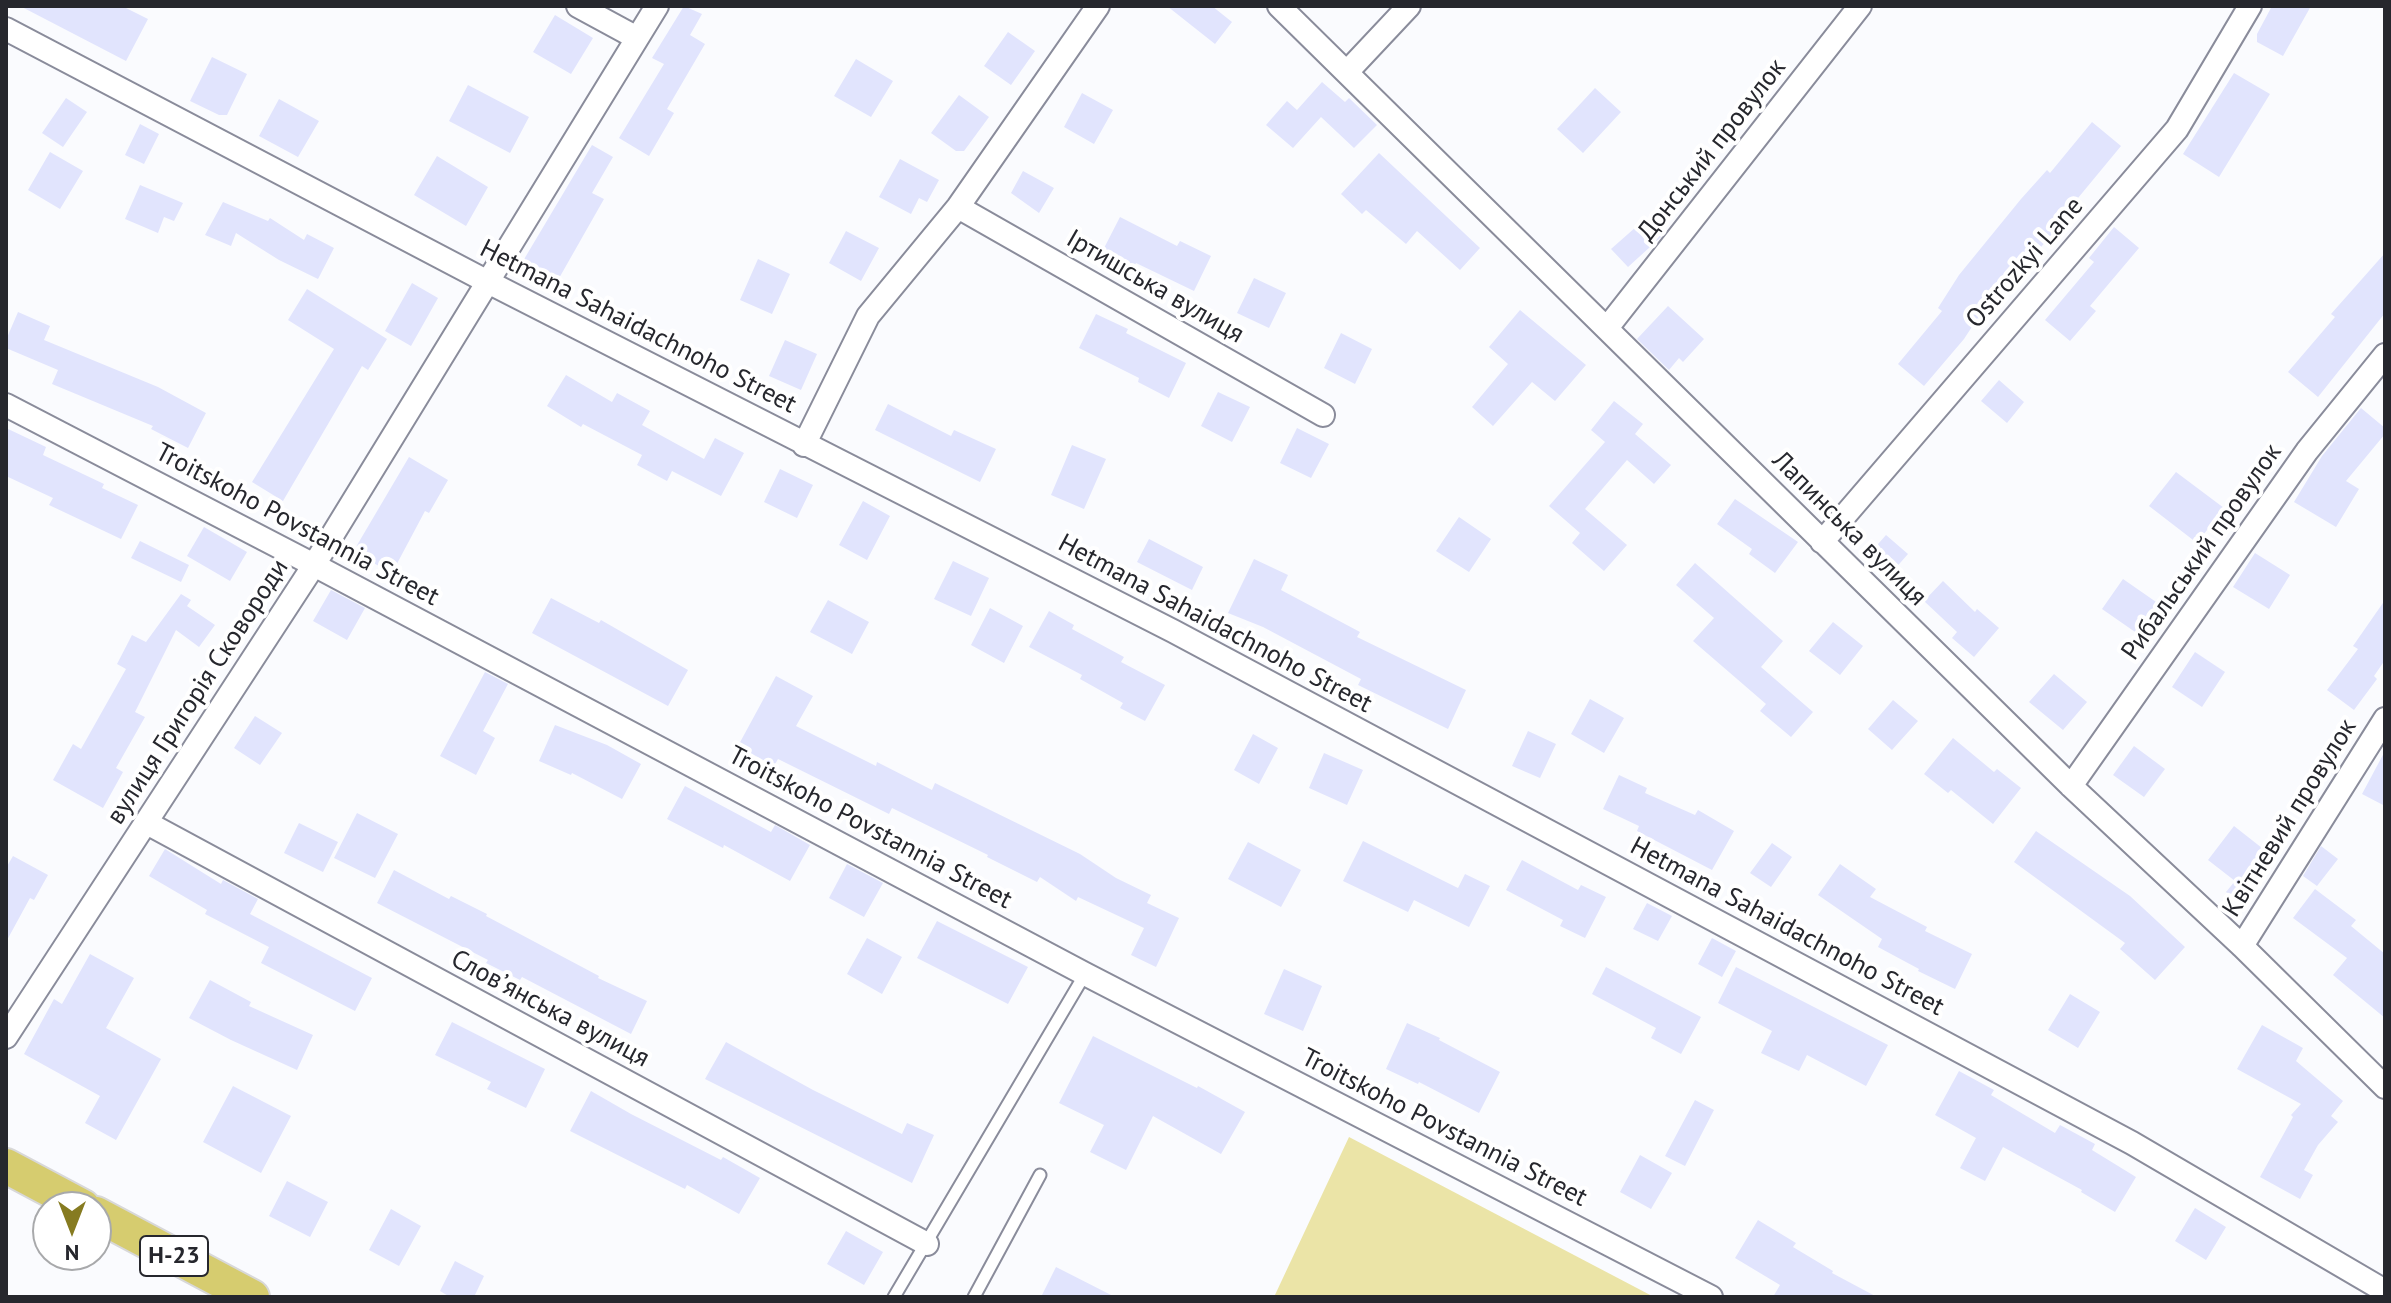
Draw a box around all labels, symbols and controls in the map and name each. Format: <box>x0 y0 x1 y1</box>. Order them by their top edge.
street label: Донський провулок <box>1631 53 1793 247</box>
street label: Ostrozkyi Lane <box>1960 191 2090 335</box>
street label: Іртишська вулиця <box>1061 224 1249 350</box>
street label: Hetmana Sahaidachnoho Street <box>475 233 801 421</box>
street label: Troitskoho Povstannia Street <box>150 437 444 613</box>
street label: Рибальський провулок <box>2115 438 2289 666</box>
street label: Лапинська вулиця <box>1765 445 1933 613</box>
street label: Hetmana Sahaidachnoho Street <box>1053 528 1377 720</box>
street label: вулиця Григорія Сковороди <box>101 554 295 830</box>
street label: Квітневий провулок <box>2216 713 2364 923</box>
street label: Troitskoho Povstannia Street <box>723 740 1017 916</box>
street label: Hetmana Sahaidachnoho Street <box>1625 831 1949 1023</box>
street label: Словʼянська вулиця <box>445 944 655 1074</box>
street label: Troitskoho Povstannia Street <box>1296 1042 1592 1214</box>
north arrow <box>32 1191 112 1271</box>
road number: Н-23 <box>140 1236 208 1276</box>
text: N <box>65 1239 79 1267</box>

